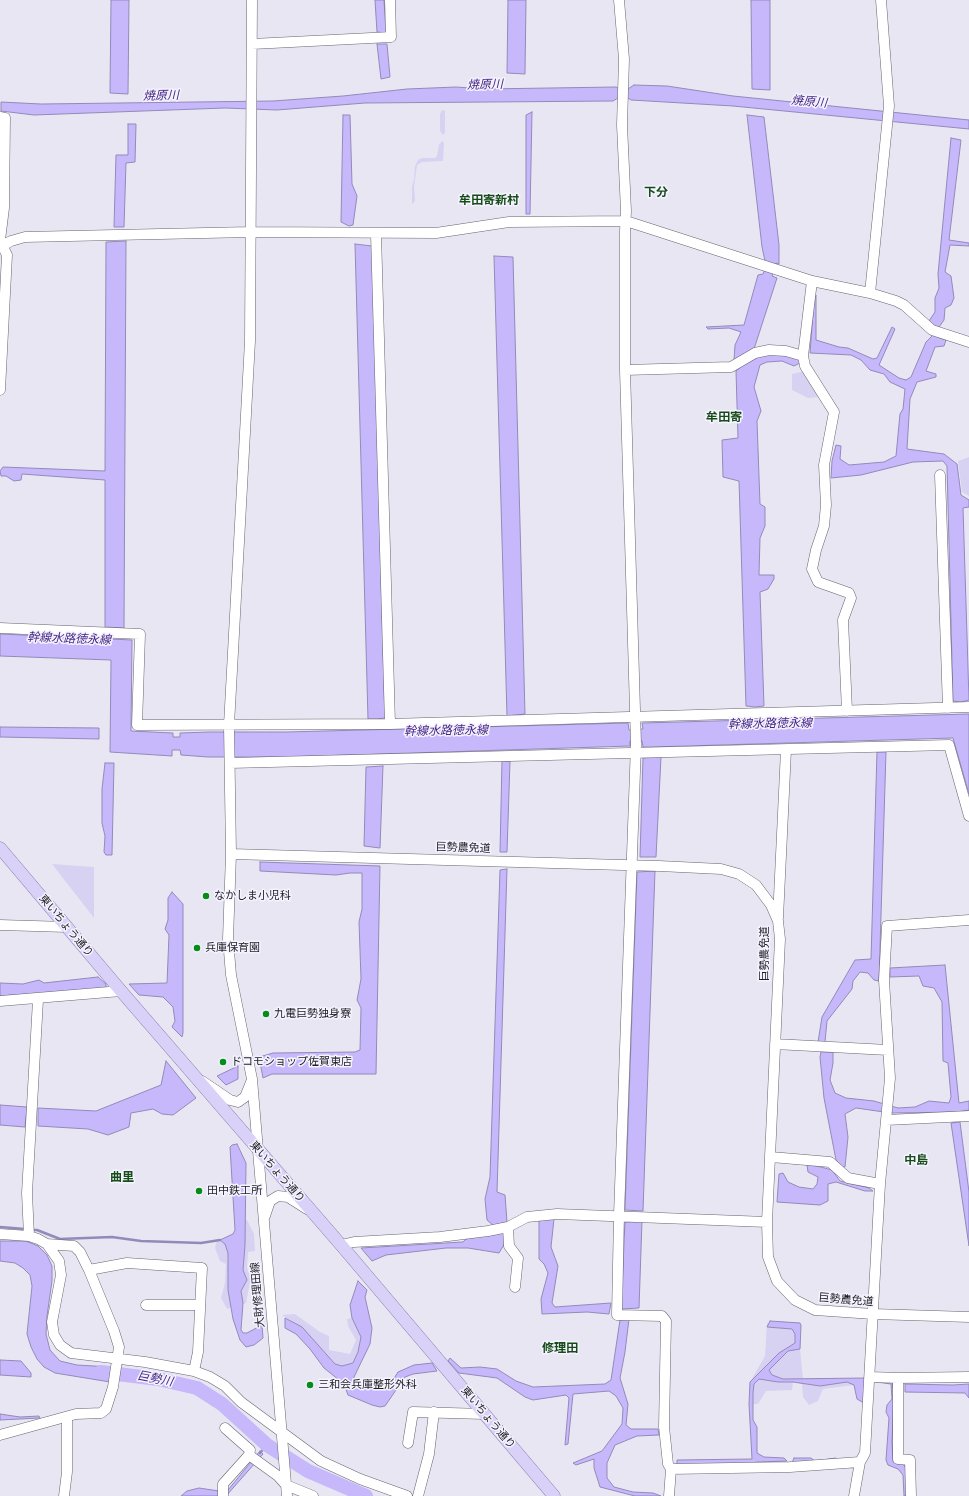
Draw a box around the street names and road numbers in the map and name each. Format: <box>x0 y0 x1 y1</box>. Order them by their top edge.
street label: 巨勢農免道 <box>435 840 491 856</box>
street label: 東いちょう通り <box>36 892 96 960</box>
street label: 巨勢農免道 <box>758 927 772 981</box>
street label: 東いちょう通り <box>247 1139 307 1205</box>
street label: 大財修理田線 <box>249 1262 267 1328</box>
street label: 巨勢農免道 <box>818 1291 874 1309</box>
street label: 東いちょう通り <box>458 1384 518 1452</box>

